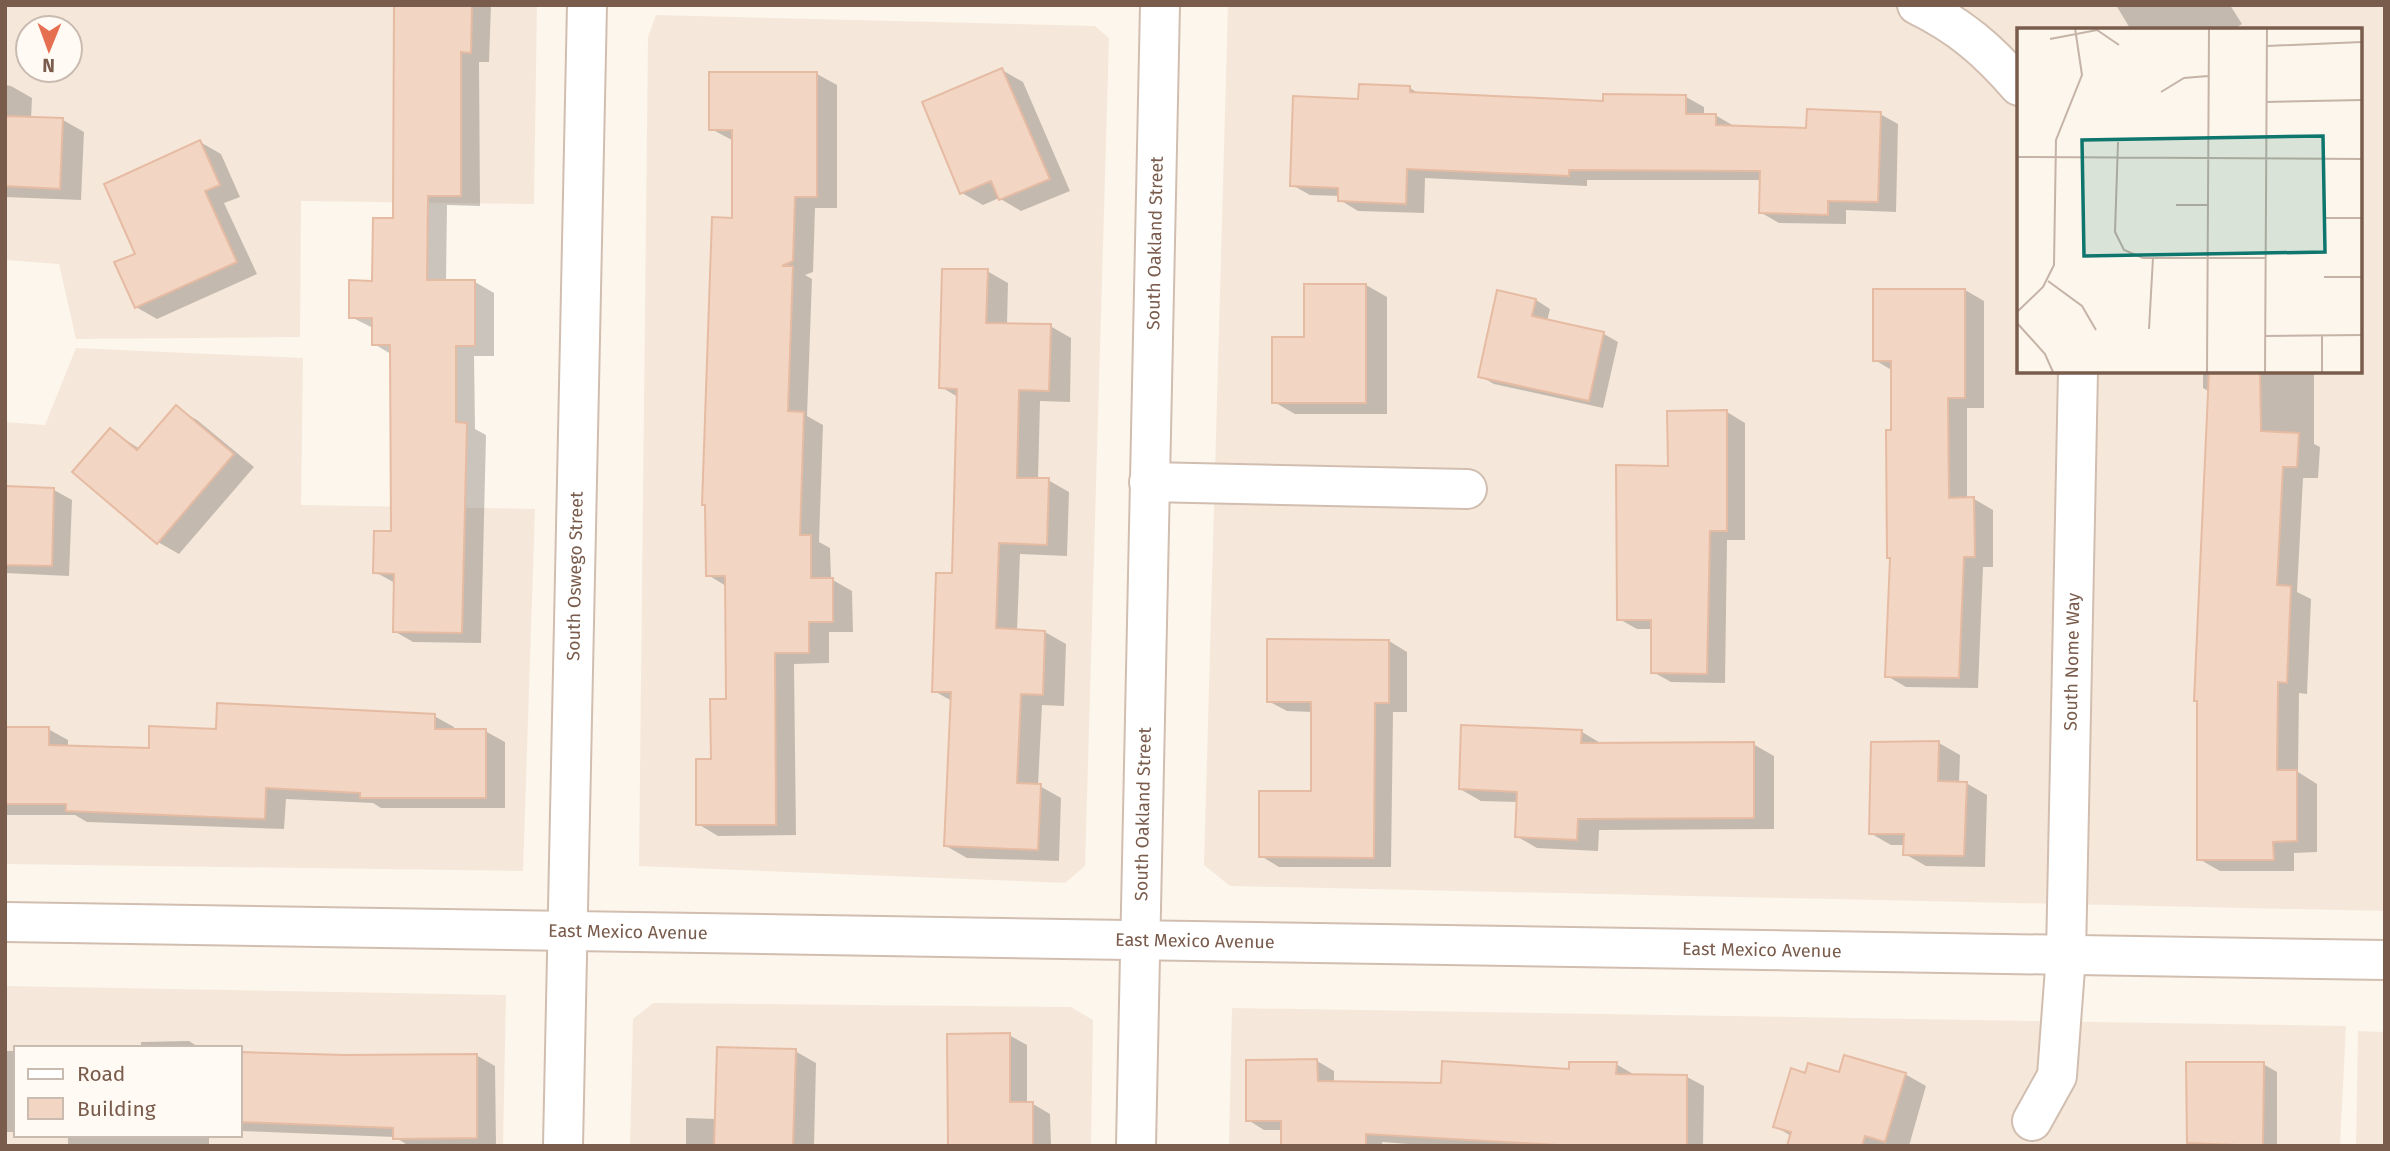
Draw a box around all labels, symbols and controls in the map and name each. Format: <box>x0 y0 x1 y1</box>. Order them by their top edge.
north arrow <box>14 14 84 84</box>
inset map <box>2017 28 2362 373</box>
text: N <box>42 54 55 77</box>
street label: South Oakland Street <box>1142 156 1168 330</box>
street label: South Oswego Street <box>562 491 588 661</box>
street label: South Nome Way <box>2060 592 2084 731</box>
street label: South Oakland Street <box>1130 726 1156 901</box>
street label: East Mexico Avenue <box>548 920 708 944</box>
street label: East Mexico Avenue <box>1115 929 1275 953</box>
street label: East Mexico Avenue <box>1682 938 1842 962</box>
legend <box>14 1046 242 1137</box>
text: Road <box>77 1061 125 1087</box>
text: Building <box>77 1096 156 1122</box>

